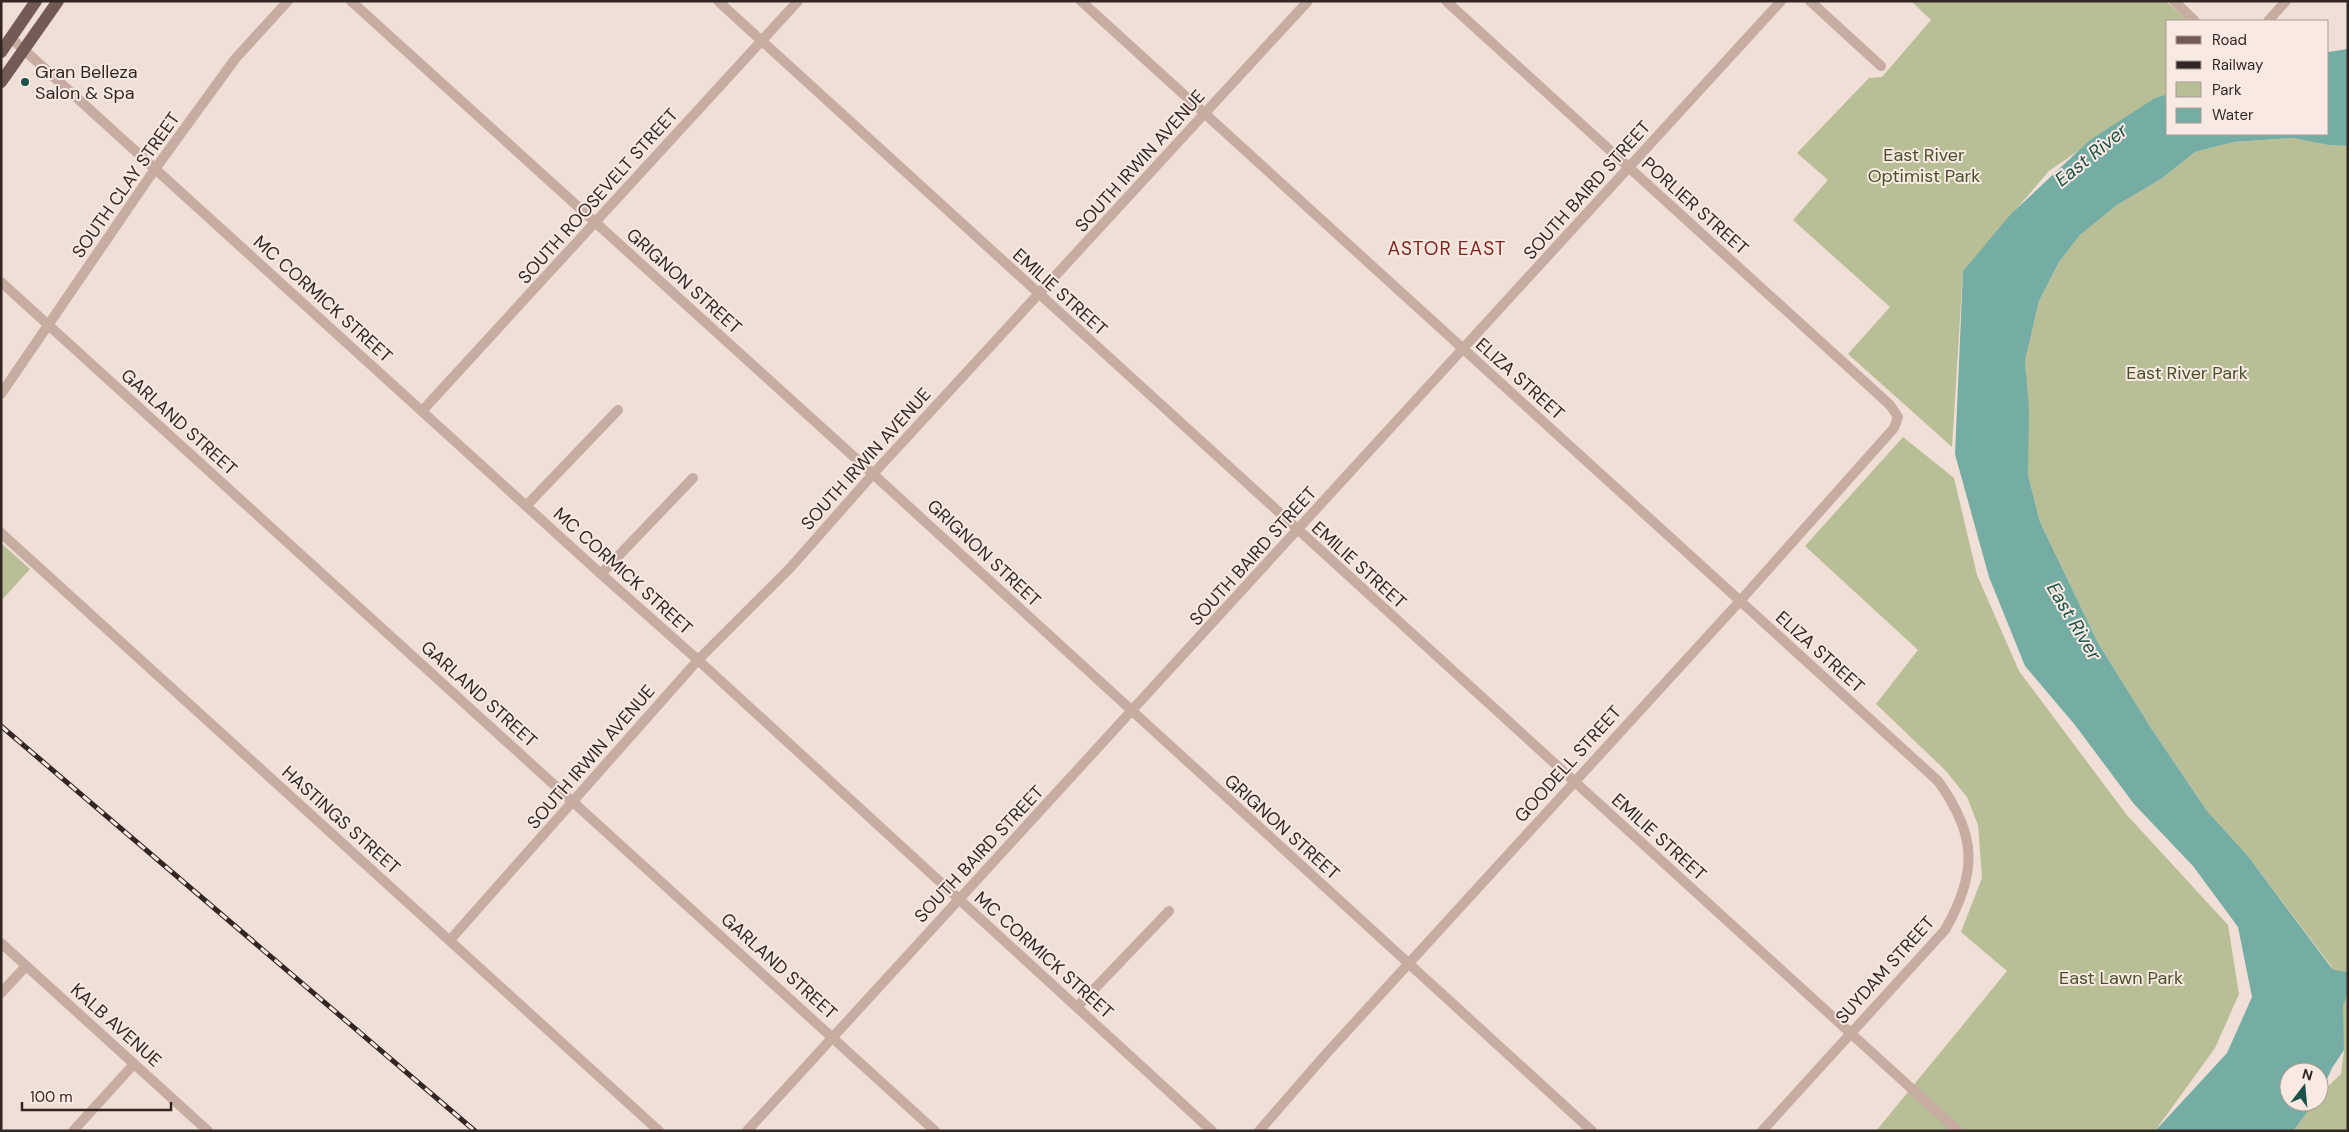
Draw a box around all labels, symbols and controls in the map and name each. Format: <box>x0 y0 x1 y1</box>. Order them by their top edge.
legend <box>2166 20 2329 135</box>
text: Road <box>2212 30 2247 50</box>
text: Railway <box>2212 55 2264 75</box>
place label: Gran Belleza Salon & Spa <box>35 60 138 105</box>
marker: Gran Belleza Salon & Spa <box>19 76 31 88</box>
text: Park <box>2212 80 2242 100</box>
street label: SOUTH IRWIN AVENUE <box>1070 85 1210 237</box>
street label: SOUTH ROOSEVELT STREET <box>513 103 683 289</box>
text: Water <box>2212 105 2254 125</box>
street label: SOUTH CLAY STREET <box>67 107 185 263</box>
street label: SOUTH BAIRD STREET <box>1518 115 1656 265</box>
water label: East River <box>2049 117 2133 192</box>
park label: East River Optimist Park <box>1868 143 1980 188</box>
street label: PORLIER STREET <box>1637 152 1753 260</box>
street label: GRIGNON STREET <box>621 223 747 339</box>
street label: MC CORMICK STREET <box>248 230 398 368</box>
district label: ASTOR EAST <box>1387 236 1507 261</box>
street label: EMILIE STREET <box>1008 243 1112 341</box>
street label: ELIZA STREET <box>1470 333 1570 425</box>
park label: East River Park <box>2126 361 2248 385</box>
street label: GARLAND STREET <box>116 363 242 481</box>
street label: SOUTH IRWIN AVENUE <box>796 383 936 535</box>
street label: SOUTH BAIRD STREET <box>1184 481 1322 631</box>
street label: GRIGNON STREET <box>922 494 1046 612</box>
street label: MC CORMICK STREET <box>548 502 698 640</box>
street label: EMILIE STREET <box>1307 516 1411 614</box>
water label: East River <box>2041 577 2107 665</box>
street label: ELIZA STREET <box>1770 606 1870 698</box>
street label: GARLAND STREET <box>416 635 542 753</box>
street label: SOUTH IRWIN AVENUE <box>522 680 660 834</box>
street label: GOODELL STREET <box>1509 701 1627 827</box>
street label: HASTINGS STREET <box>277 760 405 880</box>
street label: GRIGNON STREET <box>1219 769 1345 885</box>
street label: SOUTH BAIRD STREET <box>909 780 1049 928</box>
street label: EMILIE STREET <box>1607 788 1711 886</box>
street label: MC CORMICK STREET <box>969 886 1119 1024</box>
street label: GARLAND STREET <box>716 907 842 1025</box>
street label: SUYDAM STREET <box>1830 911 1940 1029</box>
park label: East Lawn Park <box>2059 966 2183 990</box>
street label: KALB AVENUE <box>65 978 167 1072</box>
north arrow <box>2279 1062 2329 1112</box>
text: N <box>2300 1064 2315 1085</box>
scale bar <box>22 1080 171 1112</box>
text: 100 m <box>30 1087 73 1107</box>

